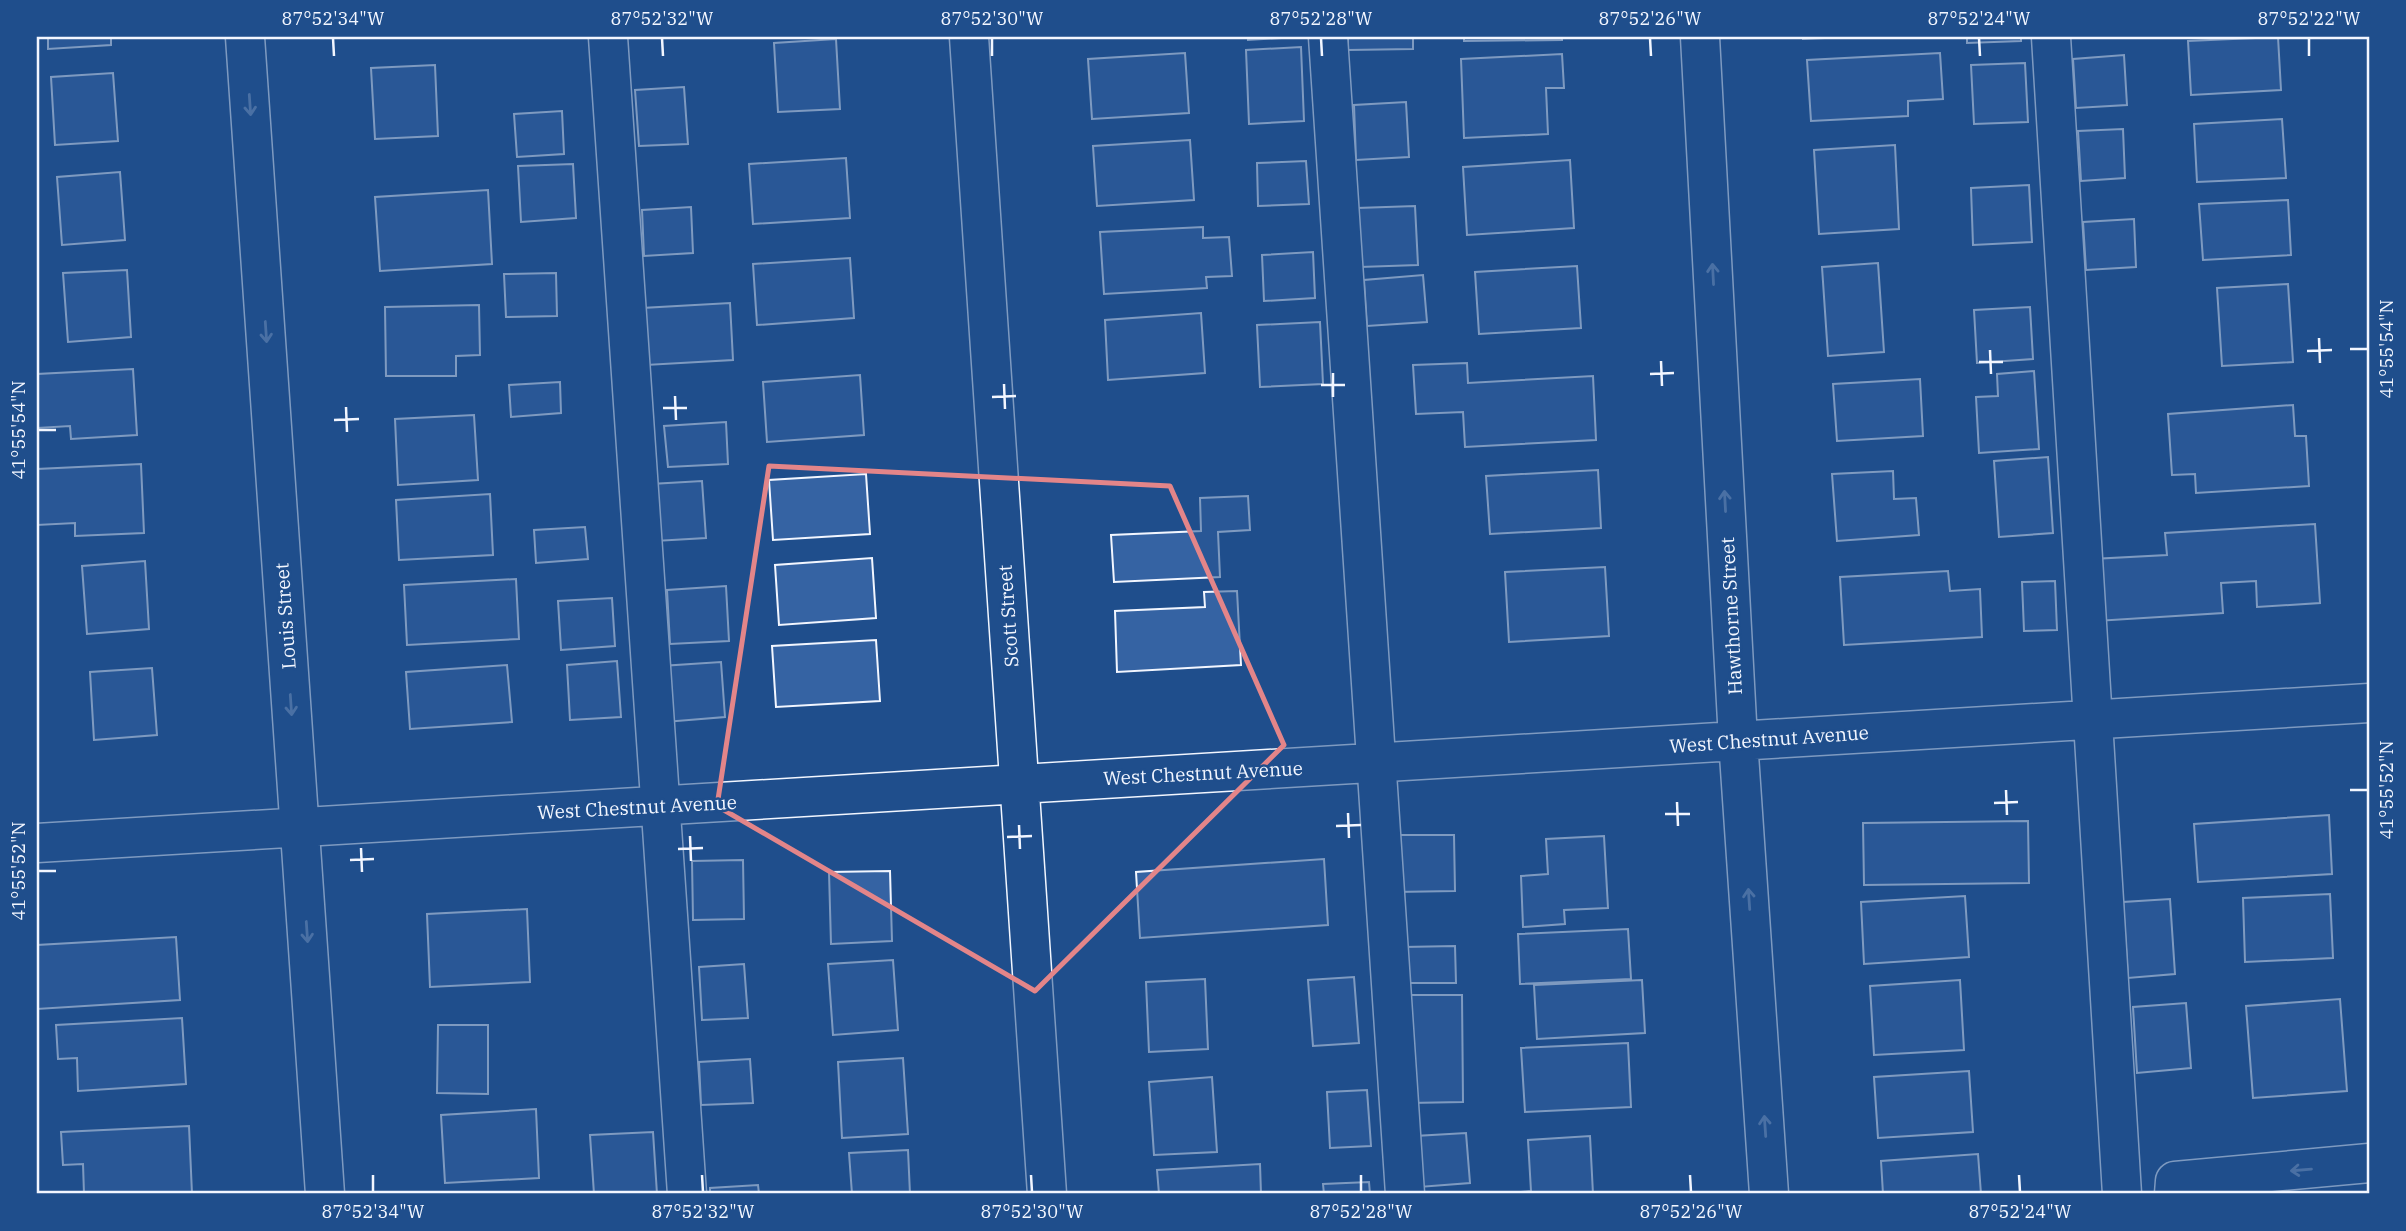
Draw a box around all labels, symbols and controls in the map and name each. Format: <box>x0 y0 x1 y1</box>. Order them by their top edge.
text: 87°52'34"W <box>282 7 385 30</box>
text: 87°52'32"W <box>611 7 714 30</box>
text: 87°52'30"W <box>941 7 1044 30</box>
text: 87°52'28"W <box>1270 7 1373 30</box>
text: 87°52'26"W <box>1599 7 1702 30</box>
text: 87°52'24"W <box>1928 7 2031 30</box>
text: 87°52'22"W <box>2258 7 2361 30</box>
one-way arrow <box>244 93 257 116</box>
one-way arrow <box>1706 263 1719 286</box>
text: 41°55'54"N <box>2375 300 2398 399</box>
one-way arrow <box>259 320 272 343</box>
text: 41°55'54"N <box>7 381 30 480</box>
one-way arrow <box>1719 490 1732 513</box>
street label: Hawthorne Street <box>1715 536 1747 695</box>
street label: Louis Street <box>269 562 301 670</box>
street label: Scott Street <box>992 564 1024 668</box>
one-way arrow <box>285 694 298 716</box>
street label: West Chestnut Avenue <box>1668 720 1870 758</box>
text: 41°55'52"N <box>2375 741 2398 840</box>
street label: West Chestnut Avenue <box>1103 756 1303 790</box>
street label: West Chestnut Avenue <box>537 790 737 824</box>
text: 41°55'52"N <box>7 822 30 921</box>
one-way arrow <box>1742 888 1755 911</box>
one-way arrow <box>301 921 314 943</box>
one-way arrow <box>1758 1115 1771 1138</box>
one-way arrow <box>2290 1163 2313 1176</box>
text: 87°52'34"W <box>322 1200 425 1223</box>
text: 87°52'32"W <box>652 1200 755 1223</box>
text: 87°52'30"W <box>981 1200 1084 1223</box>
text: 87°52'28"W <box>1310 1200 1413 1223</box>
text: 87°52'26"W <box>1640 1200 1743 1223</box>
text: 87°52'24"W <box>1969 1200 2072 1223</box>

